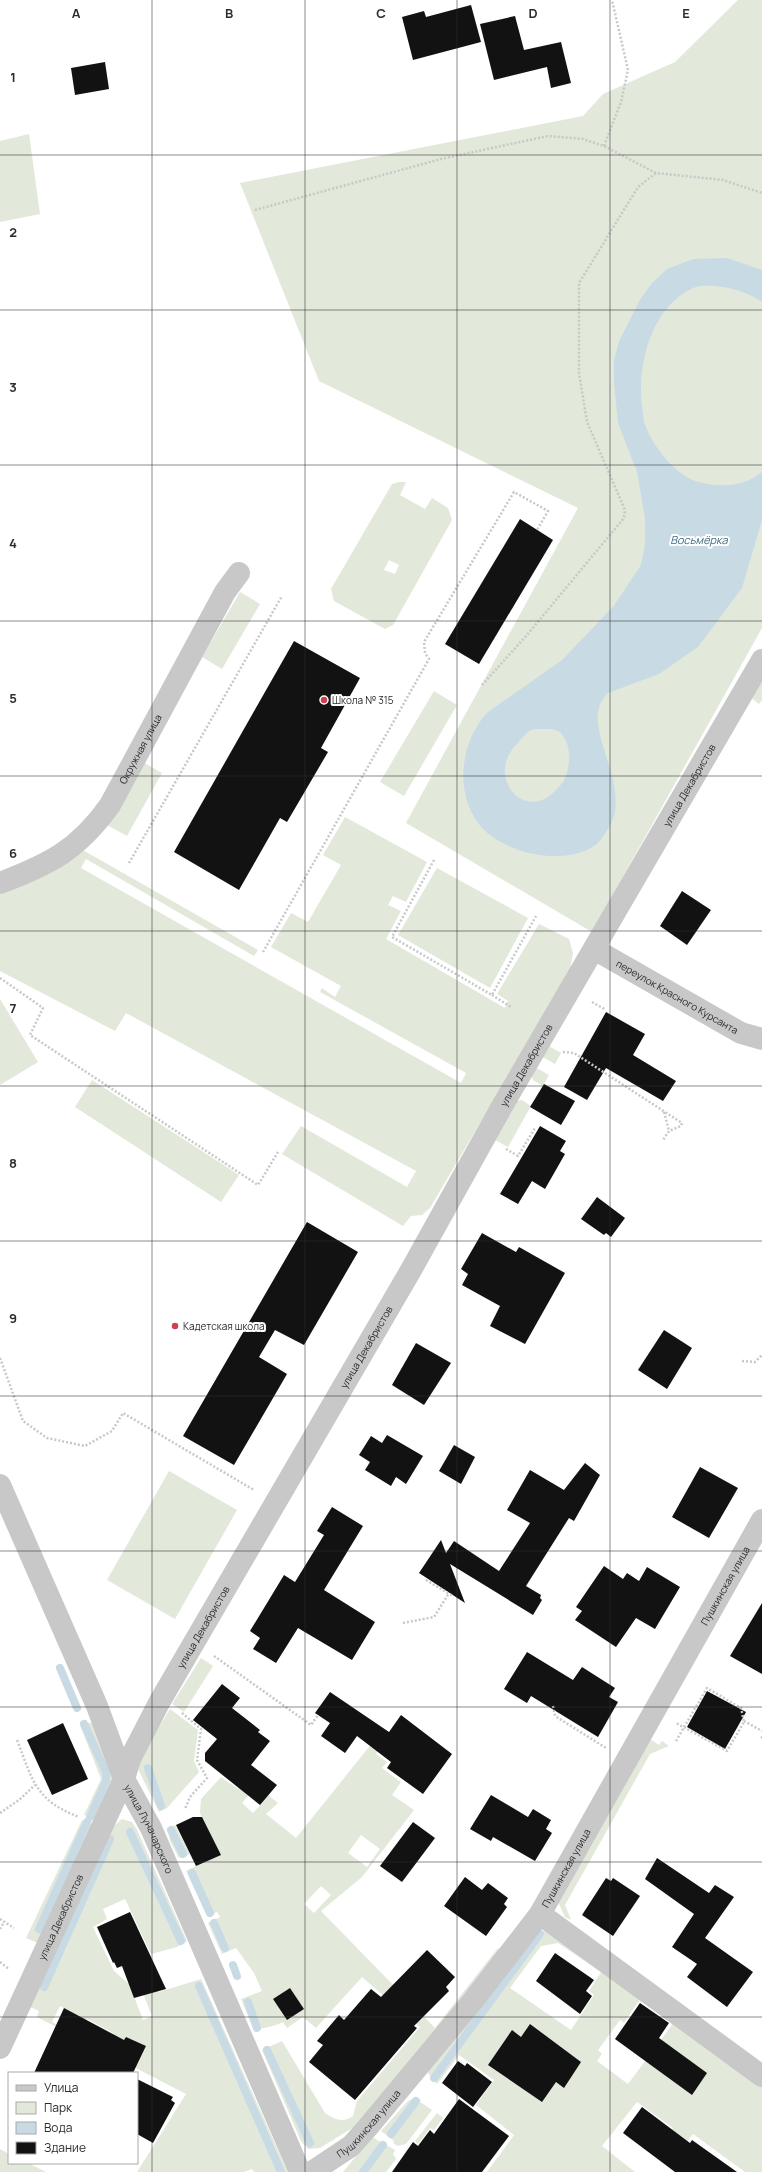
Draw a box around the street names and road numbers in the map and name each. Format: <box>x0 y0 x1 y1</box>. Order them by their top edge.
street label: Окружная улица <box>116 712 165 787</box>
street label: улица Декабристов <box>660 741 719 829</box>
street label: переулок Красного Курсанта <box>614 956 741 1037</box>
street label: улица Декабристов <box>496 1021 556 1109</box>
street label: улица Декабристов <box>337 1303 396 1391</box>
street label: Пушкинская улица <box>697 1544 753 1628</box>
street label: улица Декабристов <box>174 1583 233 1671</box>
street label: улица Луначарского <box>121 1782 177 1876</box>
street label: Пушкинская улица <box>538 1826 594 1910</box>
street label: улица Декабристов <box>34 1871 86 1962</box>
street label: Пушкинская улица <box>334 2087 403 2161</box>

